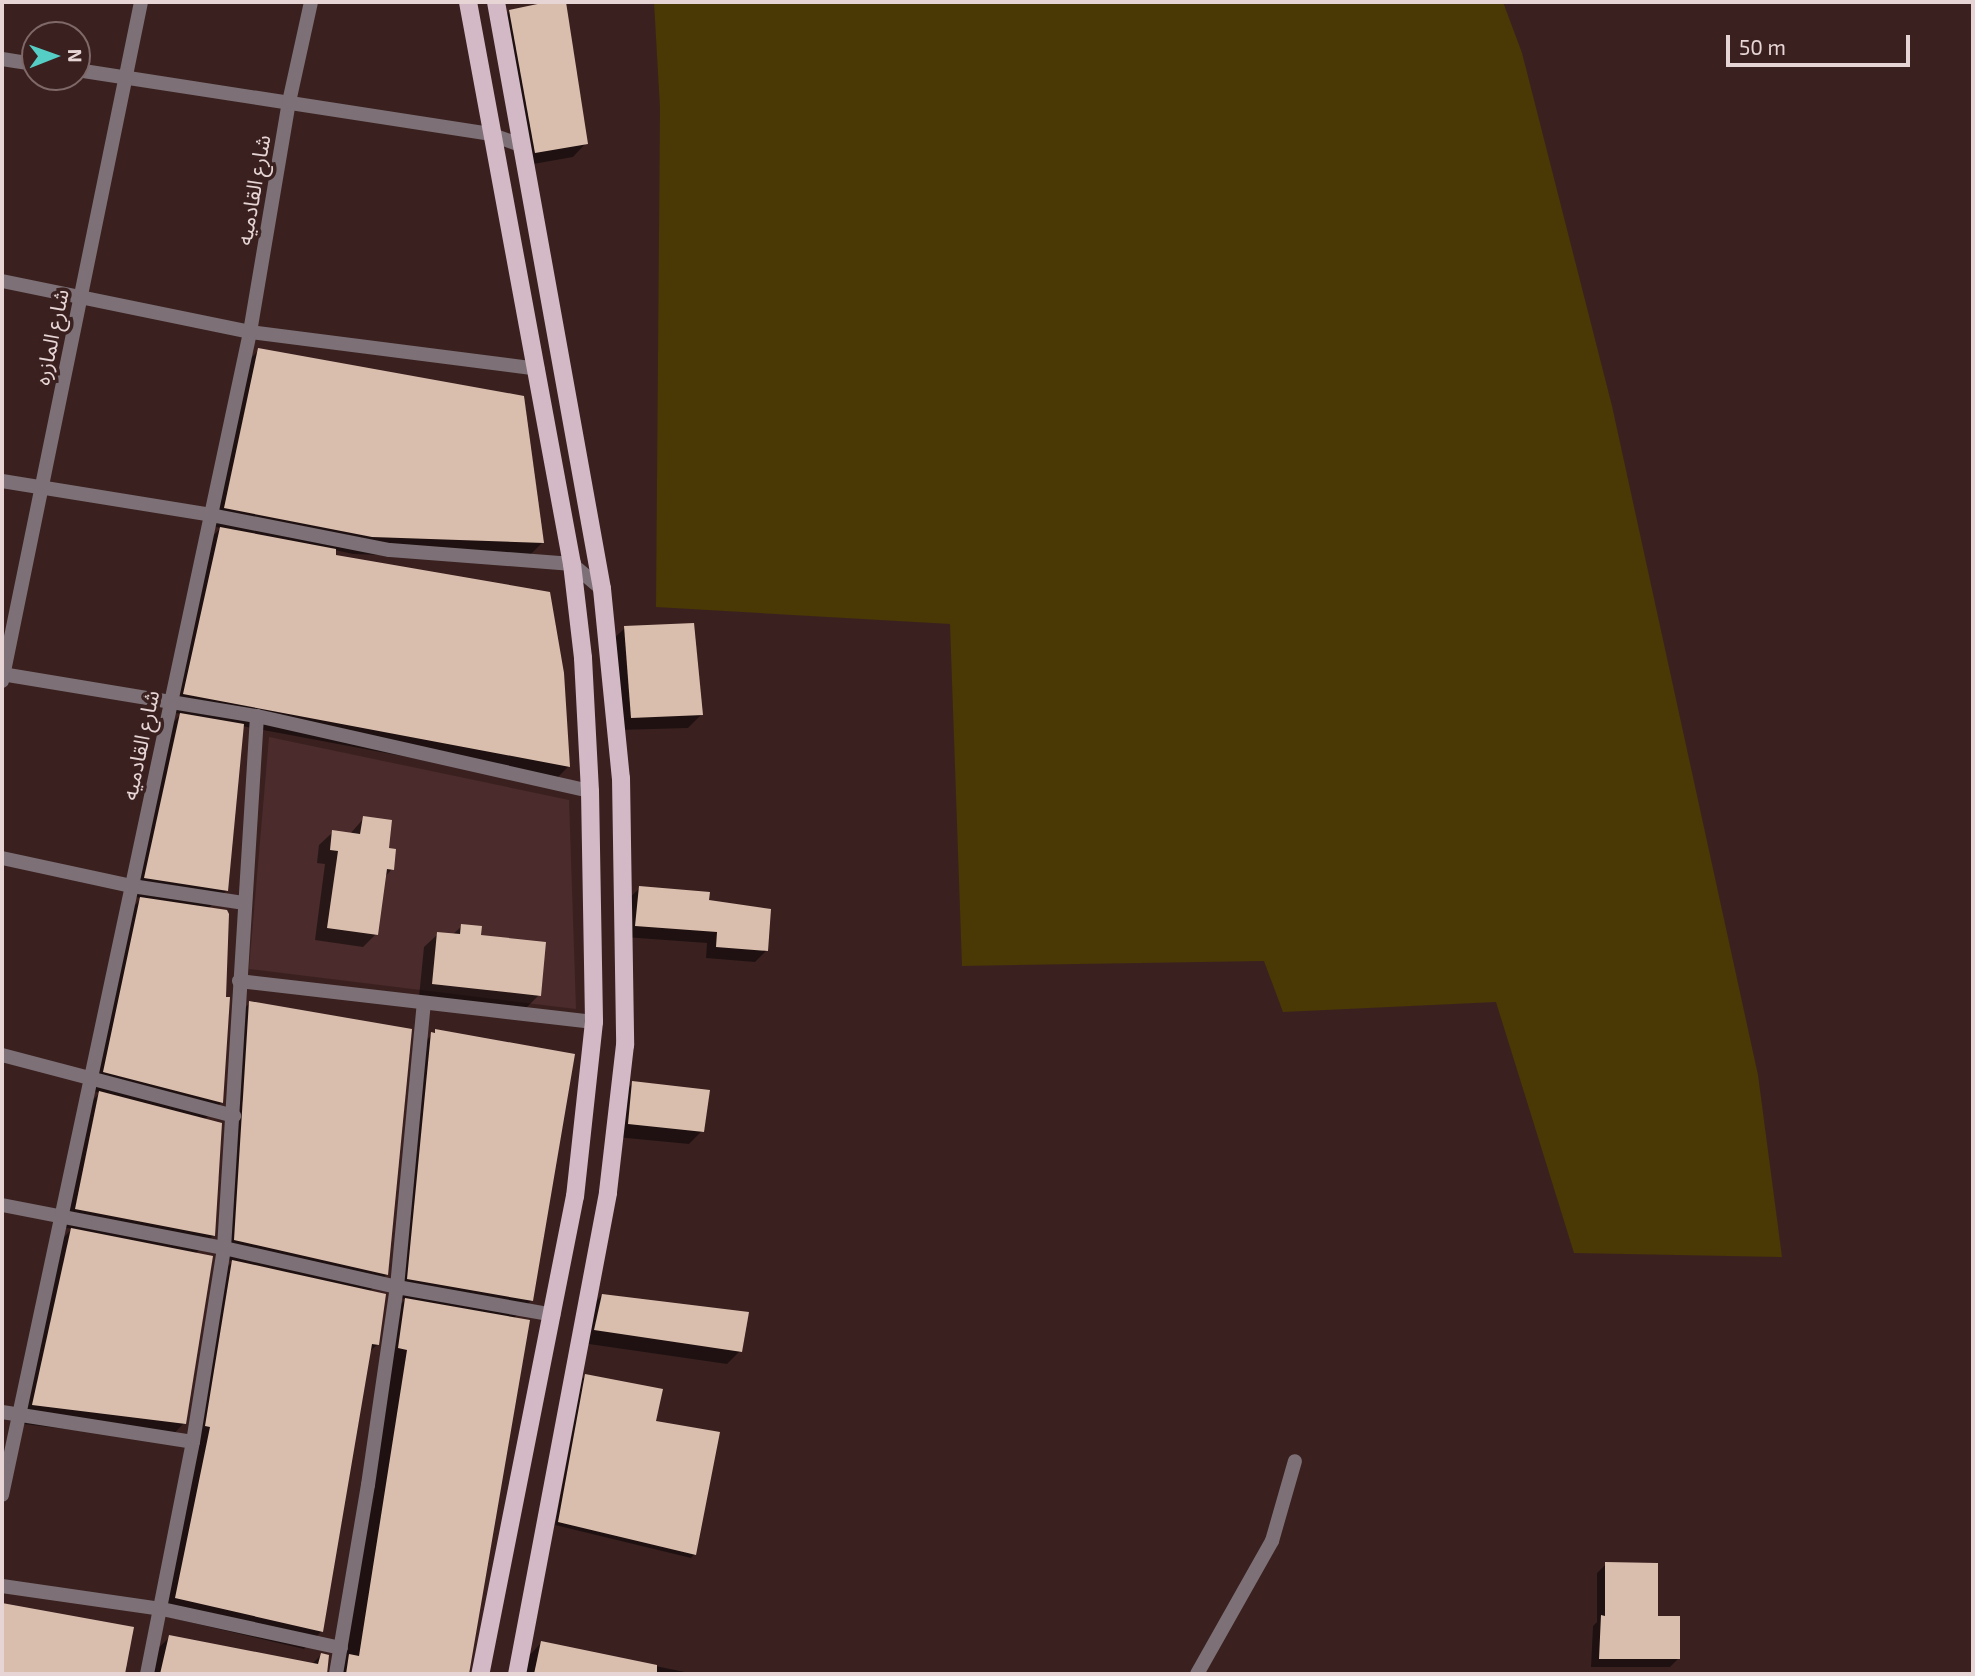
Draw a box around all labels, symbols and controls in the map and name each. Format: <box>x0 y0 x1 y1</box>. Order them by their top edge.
north arrow <box>21 21 91 91</box>
scale bar <box>1730 21 1914 65</box>
text: 50 m <box>1739 34 1786 59</box>
text: N <box>64 49 87 63</box>
street label: شارع القادميه <box>231 133 275 247</box>
street label: شارع المازره <box>29 287 73 387</box>
street label: شارع القادميه <box>116 688 164 802</box>

